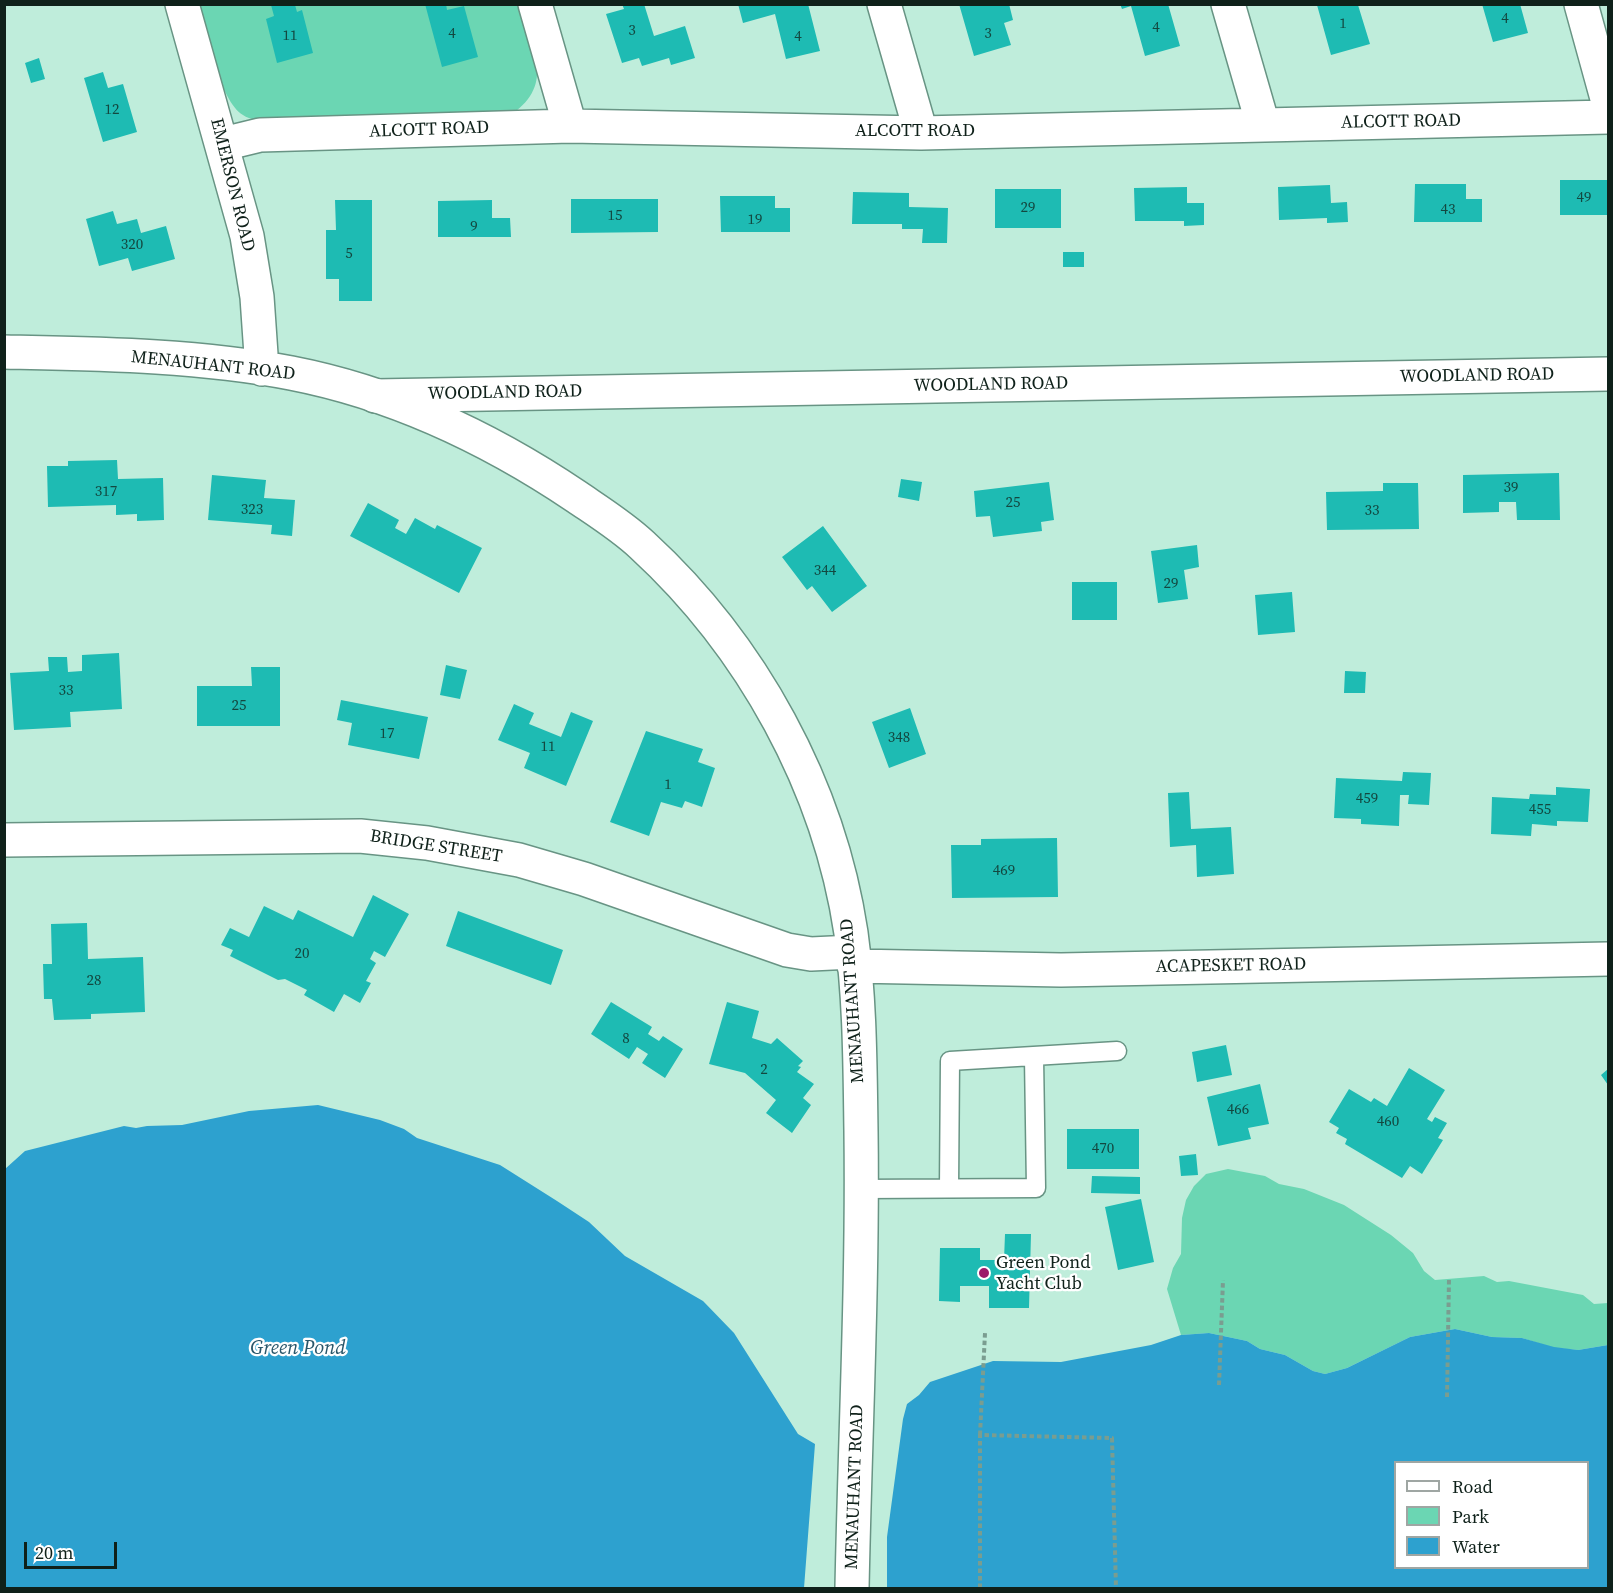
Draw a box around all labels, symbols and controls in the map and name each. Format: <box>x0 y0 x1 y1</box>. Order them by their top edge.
house number: 4 <box>1501 10 1509 28</box>
house number: 1 <box>1339 15 1347 33</box>
house number: 4 <box>1152 19 1160 37</box>
house number: 3 <box>628 22 636 40</box>
house number: 4 <box>448 25 456 43</box>
house number: 3 <box>984 25 992 43</box>
house number: 11 <box>283 27 297 45</box>
house number: 4 <box>794 28 802 46</box>
house number: 12 <box>105 101 119 119</box>
street label: ALCOTT ROAD <box>1341 110 1461 134</box>
street label: EMERSON ROAD <box>205 116 259 254</box>
street label: ALCOTT ROAD <box>369 117 489 143</box>
street label: ALCOTT ROAD <box>855 120 975 142</box>
house number: 49 <box>1577 189 1591 207</box>
house number: 29 <box>1021 199 1035 217</box>
house number: 43 <box>1441 201 1455 219</box>
house number: 15 <box>608 207 622 225</box>
house number: 19 <box>748 211 762 229</box>
house number: 9 <box>470 218 478 236</box>
house number: 320 <box>121 236 143 254</box>
house number: 5 <box>345 245 353 263</box>
street label: MENAUHANT ROAD <box>130 347 296 385</box>
street label: WOODLAND ROAD <box>1400 364 1554 388</box>
street label: WOODLAND ROAD <box>914 373 1068 397</box>
street label: WOODLAND ROAD <box>428 381 582 405</box>
house number: 39 <box>1504 479 1518 497</box>
house number: 317 <box>95 483 117 501</box>
house number: 25 <box>1006 494 1020 512</box>
house number: 323 <box>241 501 263 519</box>
house number: 33 <box>1365 502 1379 520</box>
house number: 344 <box>814 562 836 580</box>
house number: 29 <box>1164 575 1178 593</box>
house number: 33 <box>59 682 73 700</box>
house number: 25 <box>232 697 246 715</box>
house number: 17 <box>380 725 394 743</box>
house number: 348 <box>888 729 910 747</box>
house number: 11 <box>541 738 555 756</box>
house number: 1 <box>664 776 672 794</box>
house number: 459 <box>1356 790 1378 808</box>
house number: 455 <box>1529 801 1551 819</box>
street label: BRIDGE STREET <box>368 826 504 868</box>
house number: 469 <box>993 862 1015 880</box>
street label: MENAUHANT ROAD <box>836 918 870 1084</box>
house number: 20 <box>295 945 309 963</box>
street label: ACAPESKET ROAD <box>1156 954 1306 978</box>
house number: 28 <box>87 972 101 990</box>
house number: 8 <box>622 1030 630 1048</box>
house number: 2 <box>760 1061 768 1079</box>
house number: 466 <box>1227 1101 1249 1119</box>
house number: 460 <box>1377 1113 1399 1131</box>
house number: 470 <box>1092 1140 1114 1158</box>
place label: Green Pond Yacht Club <box>996 1252 1090 1294</box>
marker: Green Pond Yacht Club <box>977 1266 991 1280</box>
water label: Green Pond <box>250 1337 346 1361</box>
street label: MENAUHANT ROAD <box>841 1404 869 1570</box>
legend <box>1394 1461 1589 1569</box>
text: Road <box>1452 1474 1493 1499</box>
text: Park <box>1452 1504 1489 1529</box>
scale bar <box>27 1530 120 1568</box>
text: Water <box>1452 1534 1500 1559</box>
text: 20 m <box>35 1540 73 1565</box>

